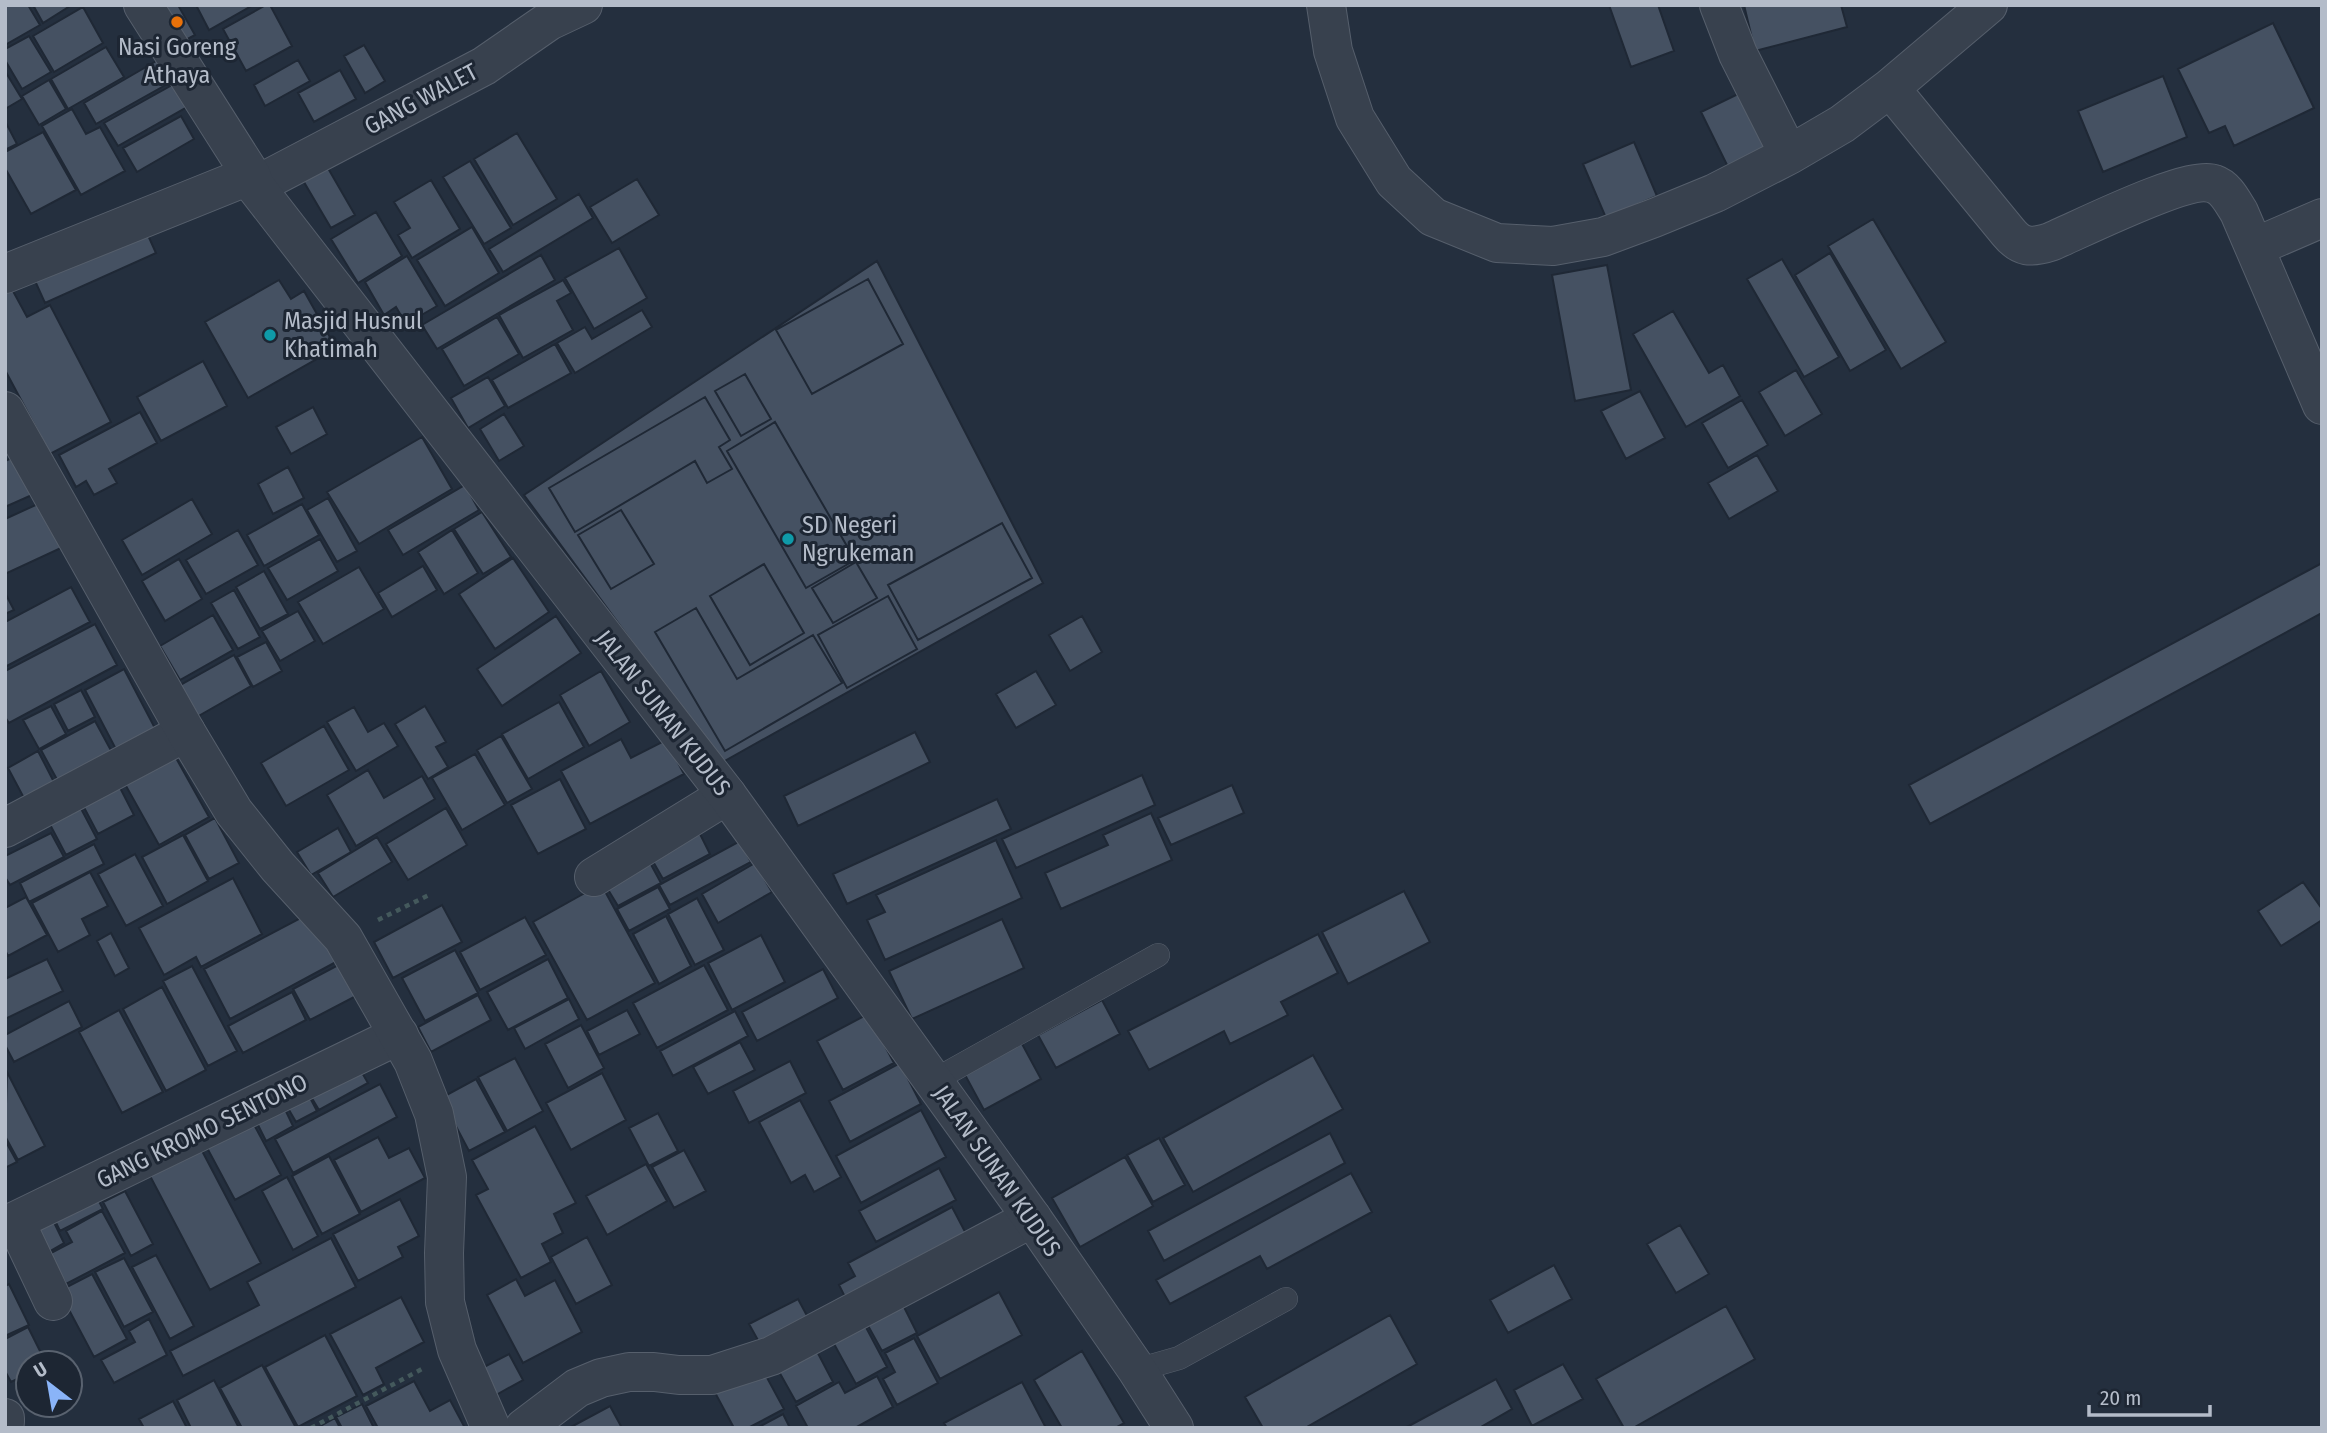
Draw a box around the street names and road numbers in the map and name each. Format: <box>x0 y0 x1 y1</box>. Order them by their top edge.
street label: GANG WALET <box>360 58 482 140</box>
street label: JALAN SUNAN KUDUS <box>590 625 736 801</box>
street label: GANG KROMO SENTONO <box>92 1068 312 1194</box>
street label: JALAN SUNAN KUDUS <box>927 1080 1067 1262</box>

